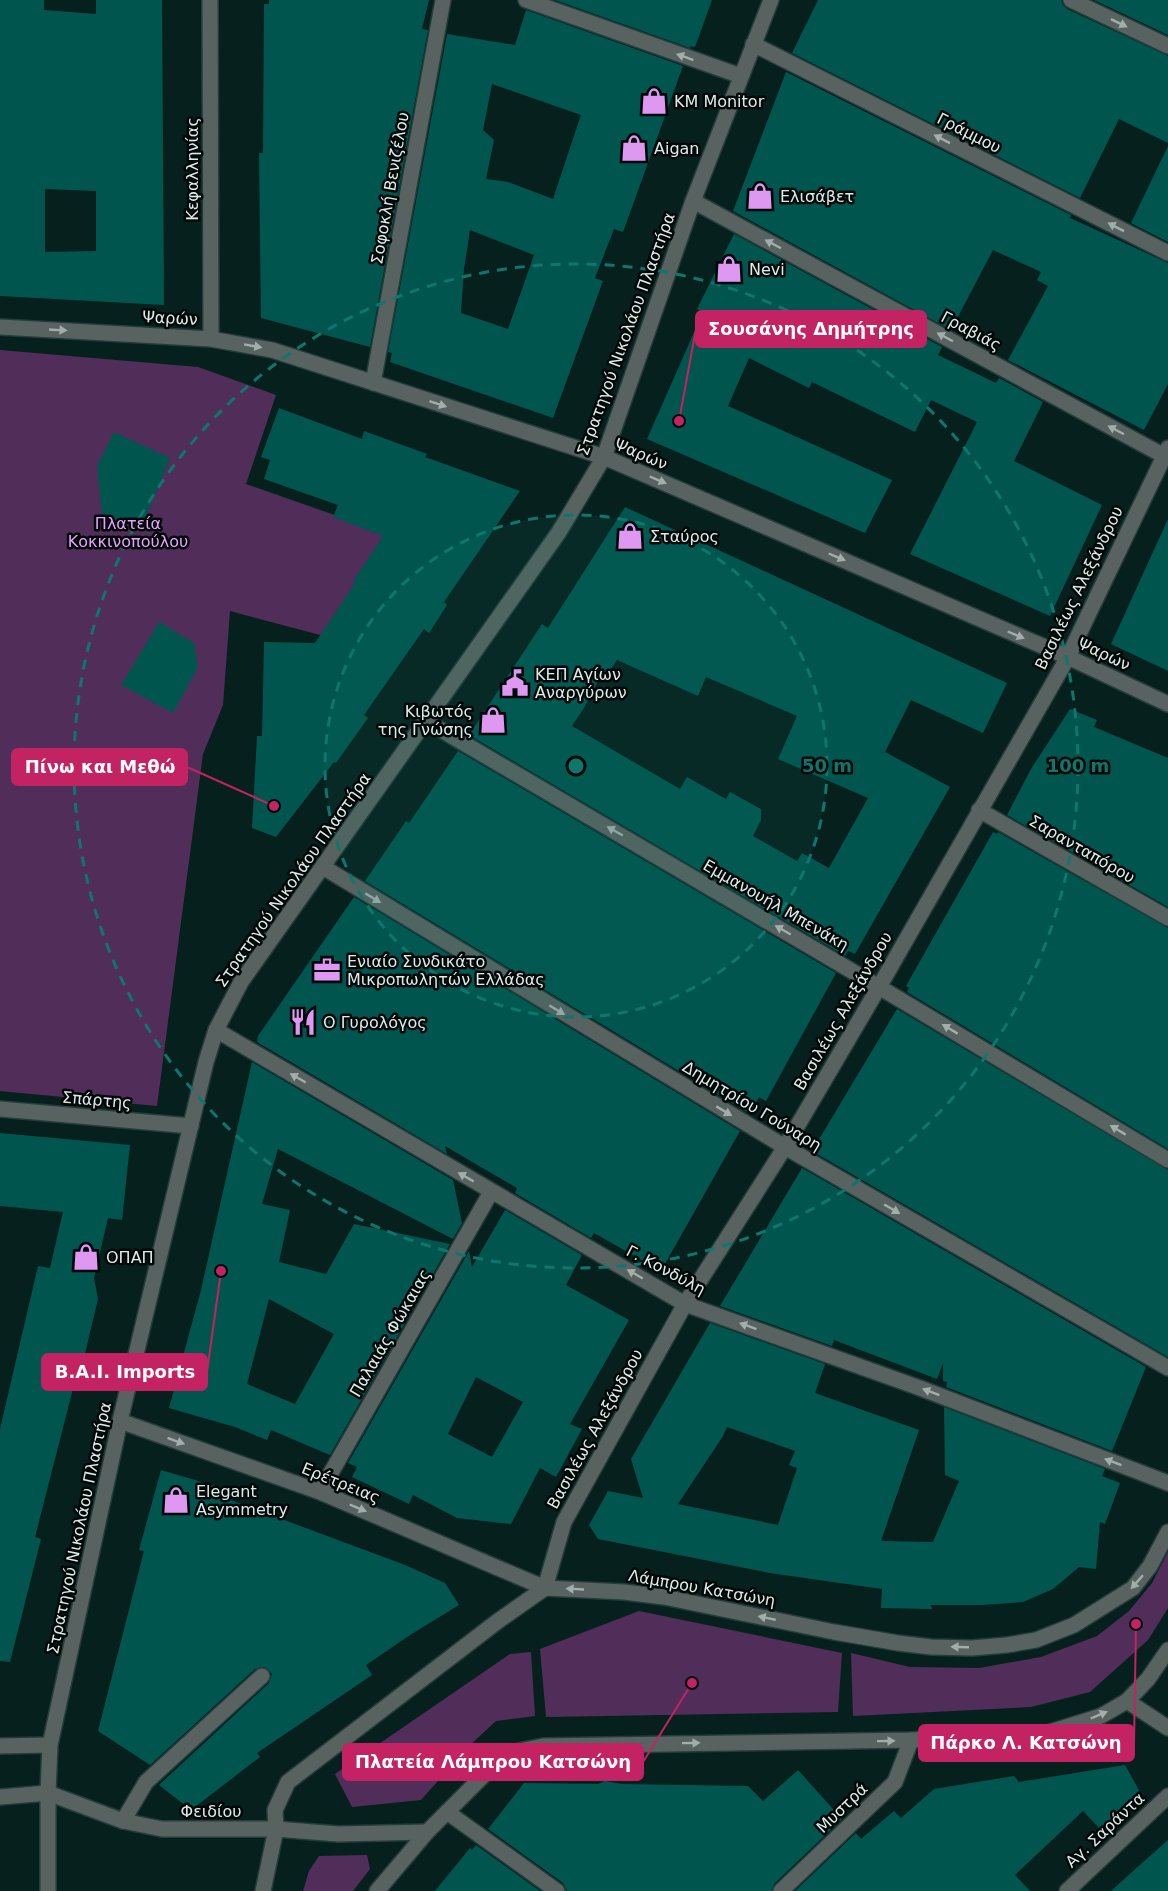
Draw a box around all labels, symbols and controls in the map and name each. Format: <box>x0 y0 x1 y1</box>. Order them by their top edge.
one-way arrow <box>1111 19 1128 28</box>
one-way arrow <box>676 51 694 61</box>
shop icon: KM Monitor <box>639 86 669 116</box>
place label: KM Monitor <box>674 92 765 111</box>
street label: Γράμμου <box>934 109 1004 157</box>
street label: Σοφοκλή Βενιζέλου <box>367 110 413 266</box>
street label: Κεφαλληνίας <box>183 117 202 221</box>
shop icon: Aigan <box>619 133 649 163</box>
one-way arrow <box>933 134 950 144</box>
place label: Aigan <box>654 139 700 158</box>
shop icon: Ελισάβετ <box>745 181 775 211</box>
place label: Ελισάβετ <box>780 187 854 206</box>
street label: Στρατηγού Νικολάου Πλαστήρα <box>573 210 679 458</box>
one-way arrow <box>1107 222 1124 231</box>
one-way arrow <box>765 239 782 249</box>
shop icon: Nevi <box>714 254 744 284</box>
place label: Nevi <box>749 260 785 279</box>
street label: Ψαρών <box>142 307 198 329</box>
street label: Γραβιάς <box>938 307 1004 355</box>
callout: Σουσάνης Δημήτρης <box>696 311 926 347</box>
text: Σουσάνης Δημήτρης <box>708 318 914 339</box>
one-way arrow <box>49 325 68 335</box>
one-way arrow <box>936 332 953 342</box>
one-way arrow <box>243 342 262 351</box>
one-way arrow <box>429 400 447 409</box>
one-way arrow <box>1108 425 1125 435</box>
street label: Ψαρών <box>612 434 670 474</box>
one-way arrow <box>649 475 667 485</box>
street label: Βασιλέως Αλεξάνδρου <box>1031 503 1127 673</box>
park label: Πλατεία Κοκκινοπούλου <box>68 514 188 551</box>
shop icon: Σταύρος <box>615 521 645 551</box>
place label: Σταύρος <box>650 527 719 546</box>
one-way arrow <box>828 553 845 562</box>
one-way arrow <box>1007 630 1025 640</box>
street label: Ψαρών <box>1075 634 1133 674</box>
place label: ΚΕΠ Αγίων Αναργύρων <box>535 665 627 702</box>
public building icon: ΚΕΠ Αγίων Αναργύρων <box>500 668 530 698</box>
place label: Κιβωτός της Γνώσης <box>378 702 473 739</box>
shop icon: Κιβωτός της Γνώσης <box>478 705 508 735</box>
callout: Πίνω και Μεθώ <box>12 749 187 785</box>
text: 50 m <box>802 755 852 776</box>
text: 100 m <box>1047 755 1109 776</box>
text: Πίνω και Μεθώ <box>25 756 175 777</box>
centre of rings <box>566 756 586 776</box>
street label: Στρατηγού Νικολάου Πλαστήρα <box>211 769 375 991</box>
street label: Σαρανταπόρου <box>1026 811 1138 887</box>
one-way arrow <box>606 827 623 837</box>
street label: Εμμανουήλ Μπενάκη <box>700 856 852 954</box>
one-way arrow <box>365 892 381 903</box>
one-way arrow <box>774 925 791 935</box>
street label: Βασιλέως Αλεξάνδρου <box>790 929 896 1093</box>
place label: Ενιαίο Συνδικάτο Μικροπωλητών Ελλάδας <box>347 952 545 989</box>
office icon: Ενιαίο Συνδικάτο Μικροπωλητών Ελλάδας <box>312 955 342 985</box>
one-way arrow <box>549 1004 565 1015</box>
restaurant icon: Ο Γυρολόγος <box>288 1007 318 1037</box>
place label: Ο Γυρολόγος <box>323 1013 427 1032</box>
one-way arrow <box>942 1024 958 1035</box>
street label: Δημητρίου Γούναρη <box>679 1057 825 1155</box>
one-way arrow <box>289 1073 306 1083</box>
street label: Σπάρτης <box>61 1088 133 1112</box>
one-way arrow <box>716 1105 732 1116</box>
one-way arrow <box>1110 1124 1126 1135</box>
one-way arrow <box>458 1171 474 1182</box>
one-way arrow <box>884 1204 901 1214</box>
street label: Γ. Κονδύλη <box>623 1241 709 1299</box>
shop icon: ΟΠΑΠ <box>71 1242 101 1272</box>
place label: ΟΠΑΠ <box>106 1248 154 1267</box>
street label: Παλαιάς Φώκαιας <box>346 1266 434 1400</box>
one-way arrow <box>626 1270 643 1280</box>
one-way arrow <box>739 1321 757 1330</box>
street label: Βασιλέως Αλεξάνδρου <box>543 1346 647 1512</box>
callout: B.A.I. Imports <box>42 1354 207 1390</box>
text: B.A.I. Imports <box>55 1361 195 1382</box>
one-way arrow <box>922 1387 940 1397</box>
street label: Στρατηγού Νικολάου Πλαστήρα <box>43 1400 115 1656</box>
one-way arrow <box>167 1436 185 1446</box>
one-way arrow <box>1104 1457 1122 1467</box>
street label: Ερέτρειας <box>299 1459 383 1507</box>
place label: Elegant Asymmetry <box>196 1482 288 1519</box>
shop icon: Elegant Asymmetry <box>161 1485 191 1515</box>
one-way arrow <box>350 1504 367 1513</box>
street label: Λάμπρου Κατσώνη <box>627 1566 777 1610</box>
one-way arrow <box>1131 1574 1144 1589</box>
one-way arrow <box>565 1585 584 1594</box>
one-way arrow <box>758 1613 777 1623</box>
one-way arrow <box>950 1643 969 1652</box>
one-way arrow <box>1090 1710 1108 1719</box>
callout: Πάρκο Λ. Κατσώνη <box>919 1725 1134 1761</box>
text: Πάρκο Λ. Κατσώνη <box>930 1732 1122 1753</box>
one-way arrow <box>877 1736 896 1745</box>
one-way arrow <box>682 1739 701 1748</box>
callout: Πλατεία Λάμπρου Κατσώνη <box>343 1744 643 1780</box>
text: Πλατεία Λάμπρου Κατσώνη <box>355 1751 631 1772</box>
street label: Μυστρά <box>813 1779 871 1837</box>
street label: Αγ. Σαράντα <box>1062 1789 1148 1871</box>
street label: Φειδίου <box>181 1802 241 1821</box>

